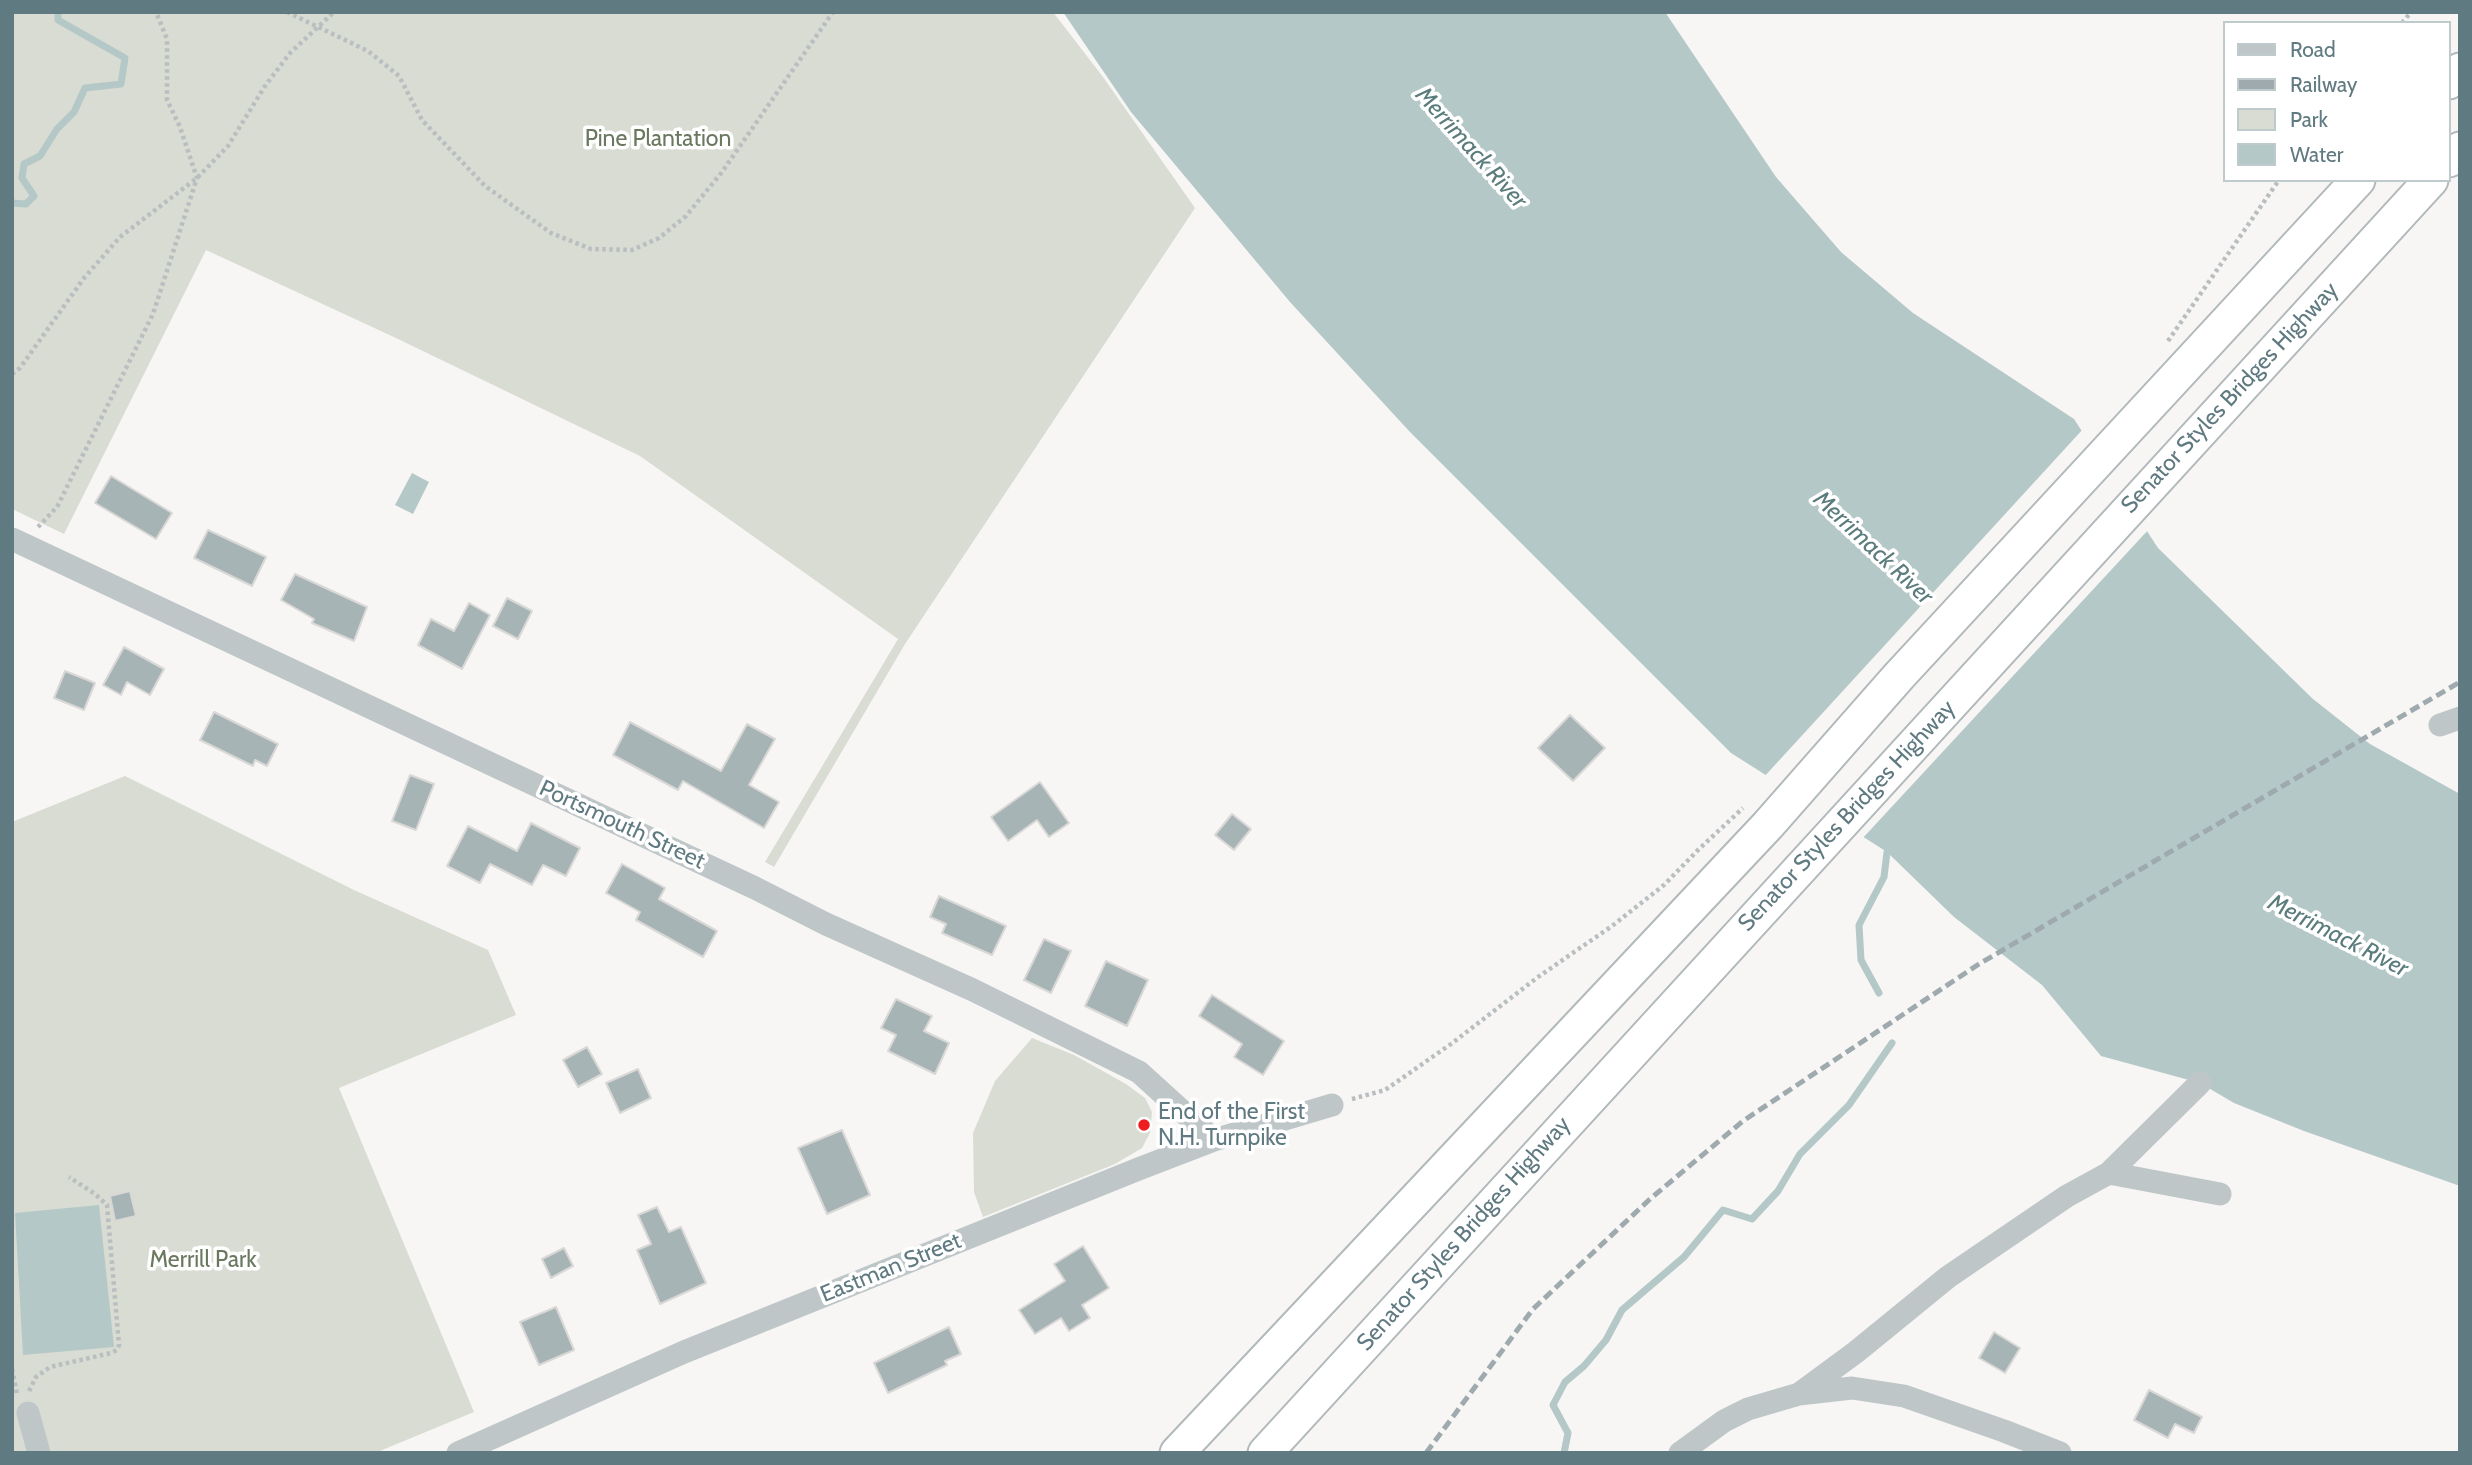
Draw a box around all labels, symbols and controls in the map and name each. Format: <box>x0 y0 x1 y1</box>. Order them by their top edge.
legend <box>2224 21 2451 182</box>
text: Road <box>2290 37 2336 62</box>
text: Railway <box>2290 72 2357 97</box>
water label: Merrimack River <box>1409 81 1533 215</box>
text: Park <box>2290 107 2328 132</box>
park label: Pine Plantation <box>585 125 731 153</box>
text: Water <box>2290 142 2343 167</box>
street label: Senator Styles Bridges Highway <box>2116 277 2344 519</box>
water label: Merrimack River <box>1807 485 1939 611</box>
street label: Senator Styles Bridges Highway <box>1733 695 1961 937</box>
street label: Portsmouth Street <box>535 775 709 875</box>
water label: Merrimack River <box>2263 888 2413 984</box>
place label: End of the First N.H. Turnpike <box>1158 1098 1305 1152</box>
street label: Senator Styles Bridges Highway <box>1351 1111 1577 1357</box>
marker: End of the First N.H. Turnpike <box>1136 1117 1152 1133</box>
street label: Eastman Street <box>817 1227 965 1309</box>
park label: Merrill Park <box>149 1246 257 1274</box>

